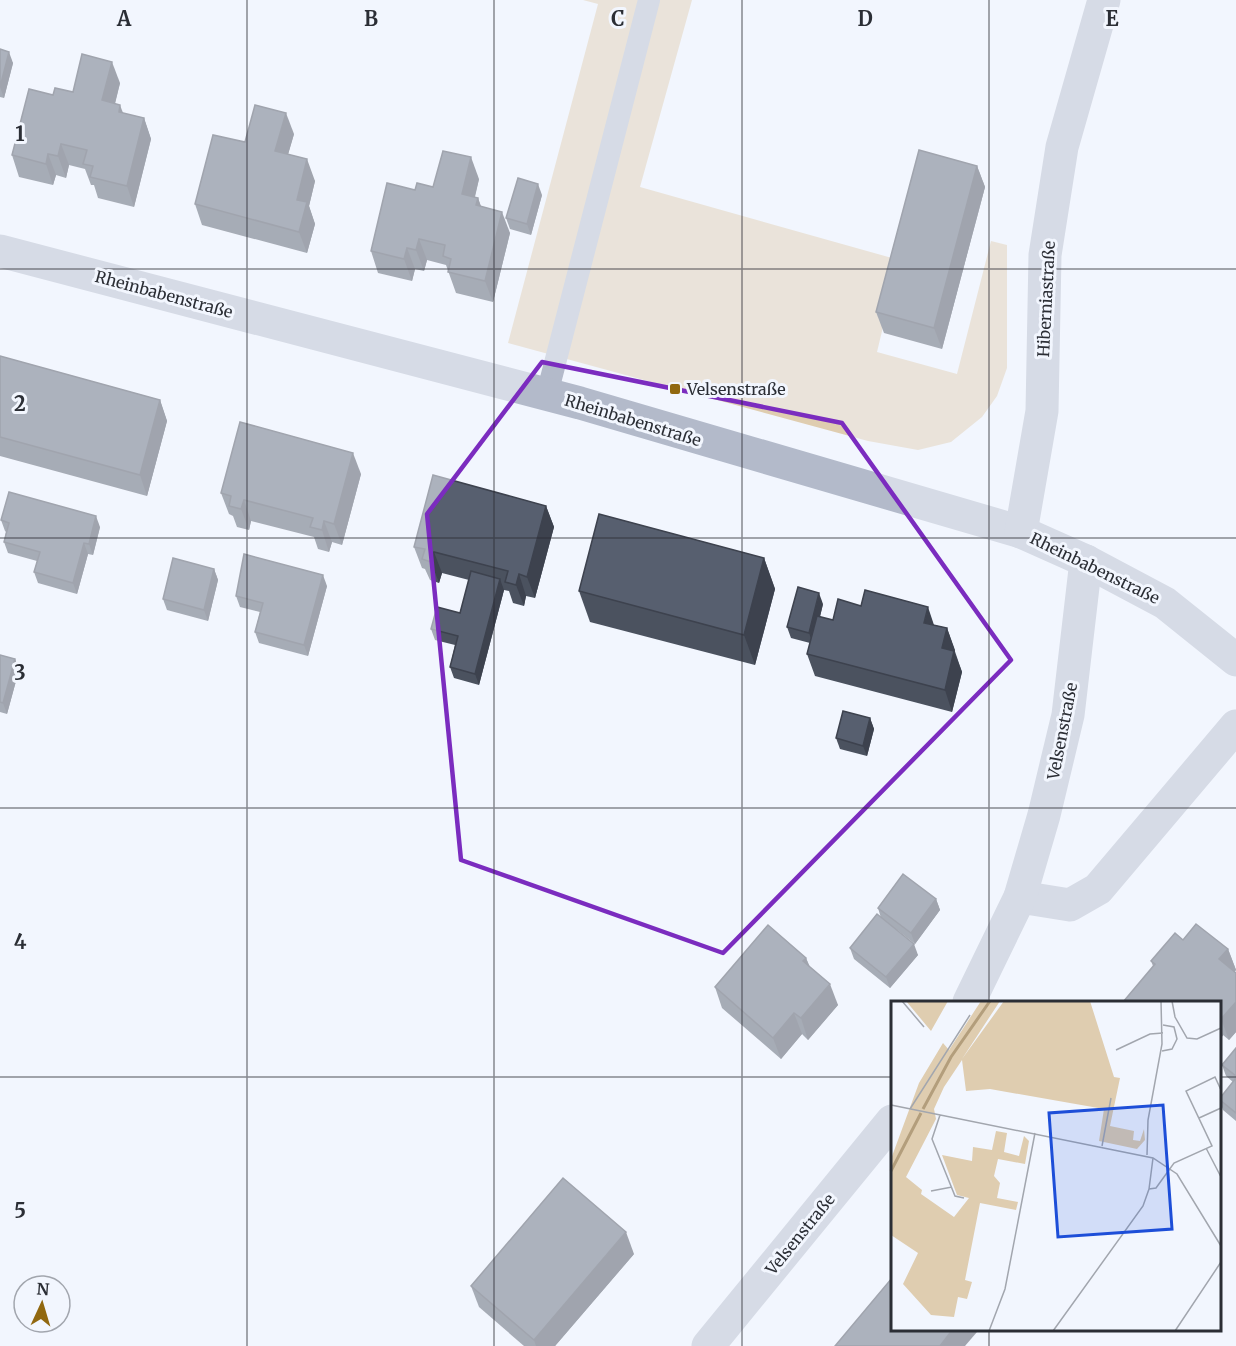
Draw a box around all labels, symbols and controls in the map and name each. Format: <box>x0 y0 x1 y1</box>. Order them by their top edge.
text: A <box>116 6 132 31</box>
text: B <box>364 6 378 31</box>
text: C <box>611 6 625 31</box>
text: D <box>857 6 873 31</box>
text: E <box>1105 6 1119 31</box>
text: 1 <box>15 121 25 146</box>
street label: Hiberniastraße <box>1033 240 1059 358</box>
street label: Rheinbabenstraße <box>93 266 235 322</box>
place label: Velsenstraße <box>686 379 786 399</box>
marker: Velsenstraße <box>668 382 682 396</box>
street label: Rheinbabenstraße <box>562 390 704 450</box>
text: 2 <box>14 391 26 416</box>
street label: Rheinbabenstraße <box>1027 528 1163 608</box>
text: 3 <box>14 660 26 685</box>
street label: Velsenstraße <box>1043 681 1081 782</box>
text: 4 <box>14 929 27 954</box>
inset map <box>891 1001 1221 1331</box>
street label: Velsenstraße <box>761 1189 839 1279</box>
text: 5 <box>14 1198 26 1223</box>
north arrow <box>12 1274 72 1334</box>
text: N <box>36 1279 50 1299</box>

